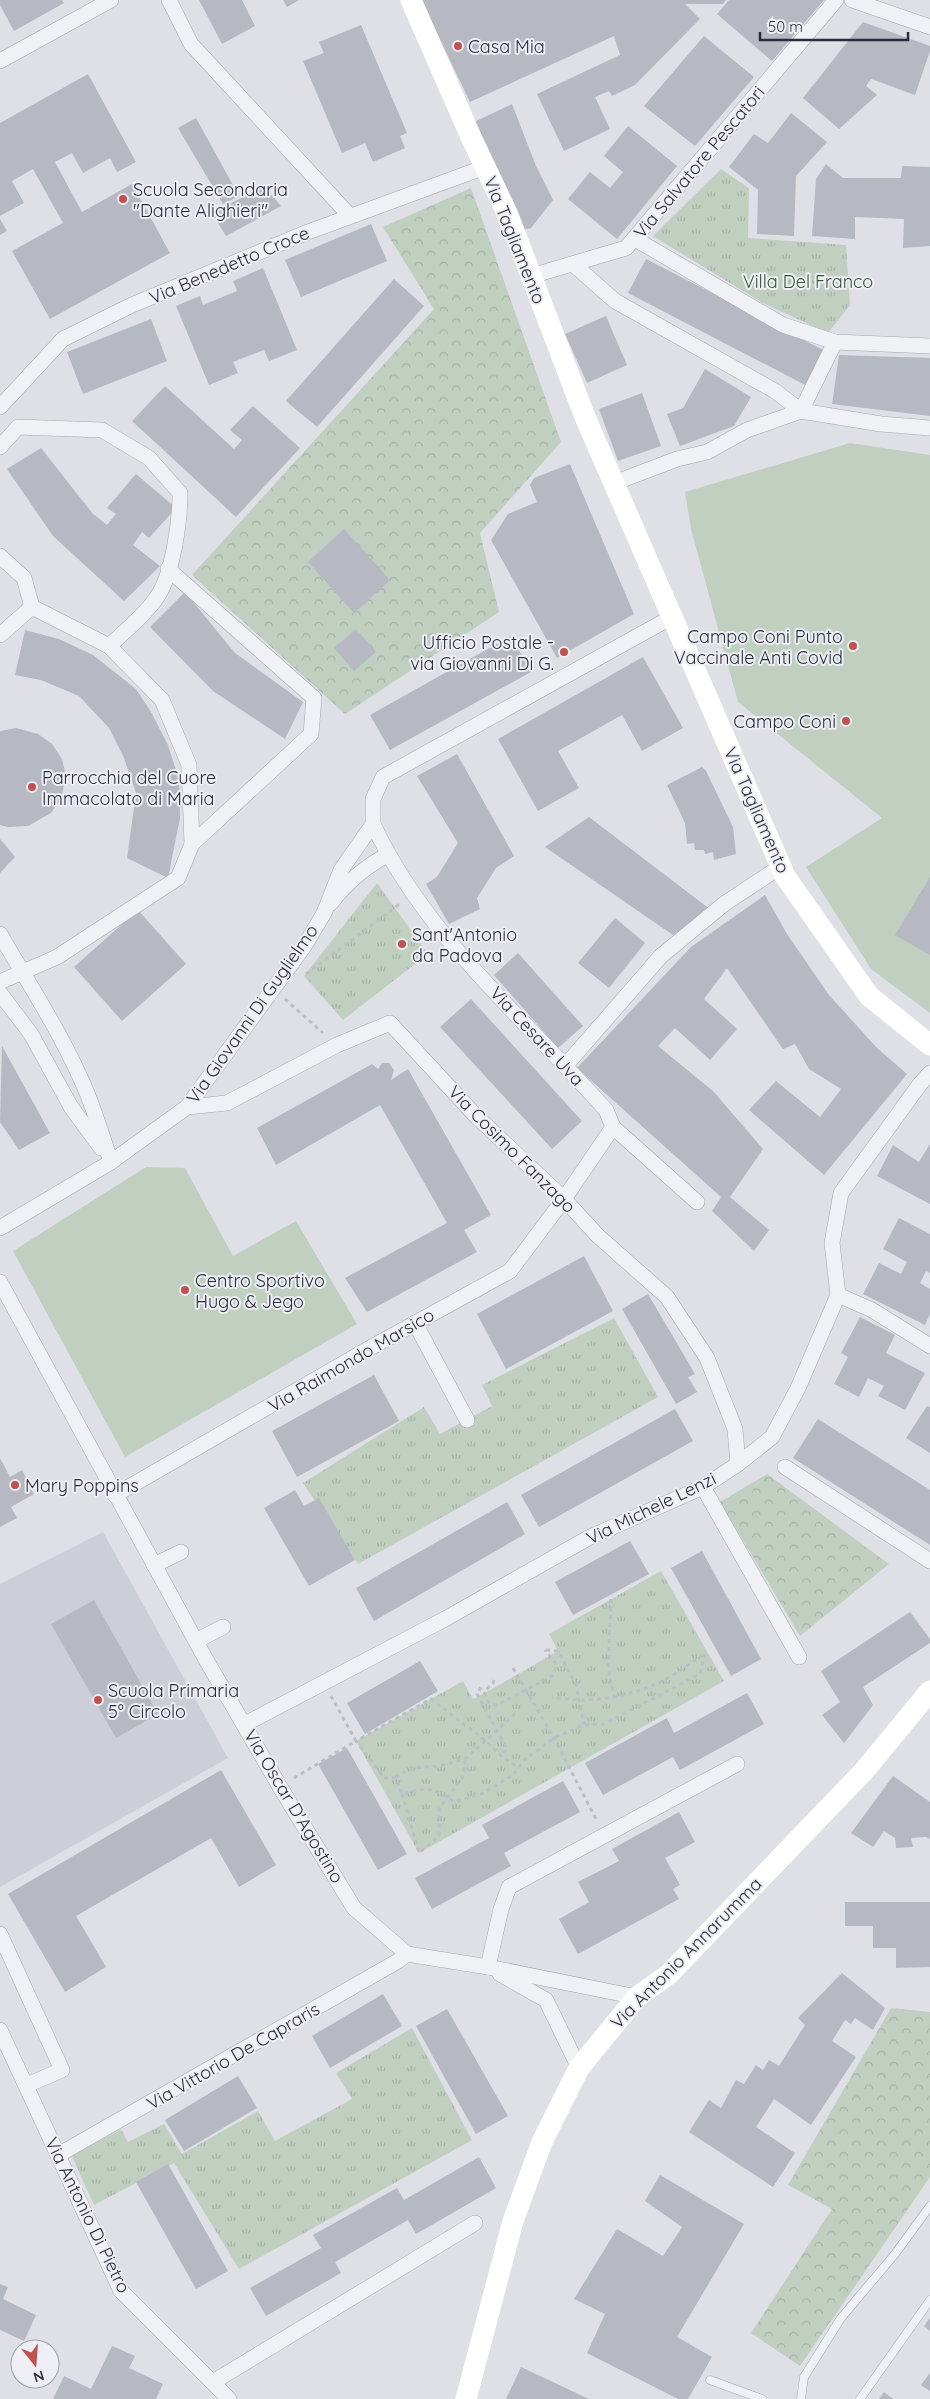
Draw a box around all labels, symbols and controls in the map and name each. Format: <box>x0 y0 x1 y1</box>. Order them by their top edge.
scale bar <box>760 10 908 42</box>
text: 50 m <box>768 17 803 36</box>
place label: Casa Mia <box>468 35 545 58</box>
marker: Casa Mia <box>452 40 464 52</box>
street label: Via Salvatore Pescatori <box>628 81 770 243</box>
street label: Via Tagliamento <box>479 173 551 307</box>
place label: Scuola Secondaria "Dante Alighieri" <box>133 178 288 222</box>
marker: Scuola Secondaria "Dante Alighieri" <box>117 193 129 205</box>
street label: Via Benedetto Croce <box>145 221 313 309</box>
park label: Villa Del Franco <box>743 270 873 293</box>
place label: Campo Coni Punto Vaccinale Anti Covid <box>674 625 843 669</box>
place label: Ufficio Postale - via Giovanni Di G. <box>410 631 554 675</box>
marker: Campo Coni Punto Vaccinale Anti Covid <box>847 640 859 652</box>
marker: Ufficio Postale - via Giovanni Di G. <box>558 646 570 658</box>
place label: Campo Coni <box>733 710 836 733</box>
marker: Campo Coni <box>840 715 852 727</box>
street label: Via Tagliamento <box>719 743 795 877</box>
place label: Parrocchia del Cuore Immacolato di Maria <box>42 766 216 810</box>
marker: Parrocchia del Cuore Immacolato di Maria <box>26 781 38 793</box>
street label: Via Giovanni Di Guglielmo <box>181 920 323 1108</box>
place label: Sant'Antonio da Padova <box>412 923 517 967</box>
marker: Sant'Antonio da Padova <box>396 938 408 950</box>
street label: Via Cesare Uva <box>485 981 589 1091</box>
street label: Via Cosimo Fanzago <box>443 1080 581 1218</box>
place label: Centro Sportivo Hugo & Jego <box>195 1269 325 1313</box>
marker: Centro Sportivo Hugo & Jego <box>179 1284 191 1296</box>
street label: Via Raimondo Marsico <box>264 1303 438 1417</box>
street label: Via Michele Lenzi <box>582 1467 720 1549</box>
place label: Mary Poppins <box>25 1474 139 1497</box>
marker: Mary Poppins <box>9 1479 21 1491</box>
place label: Scuola Primaria 5° Circolo <box>108 1679 239 1723</box>
marker: Scuola Primaria 5° Circolo <box>92 1694 104 1706</box>
street label: Via Oscar D'Agostino <box>239 1725 349 1887</box>
street label: Via Antonio Annarumma <box>605 1872 767 2034</box>
street label: Via Vittorio De Capraris <box>143 1997 323 2115</box>
street label: Via Antonio Di Pietro <box>40 2133 136 2297</box>
north arrow <box>10 2339 60 2389</box>
text: N <box>31 2366 46 2387</box>

